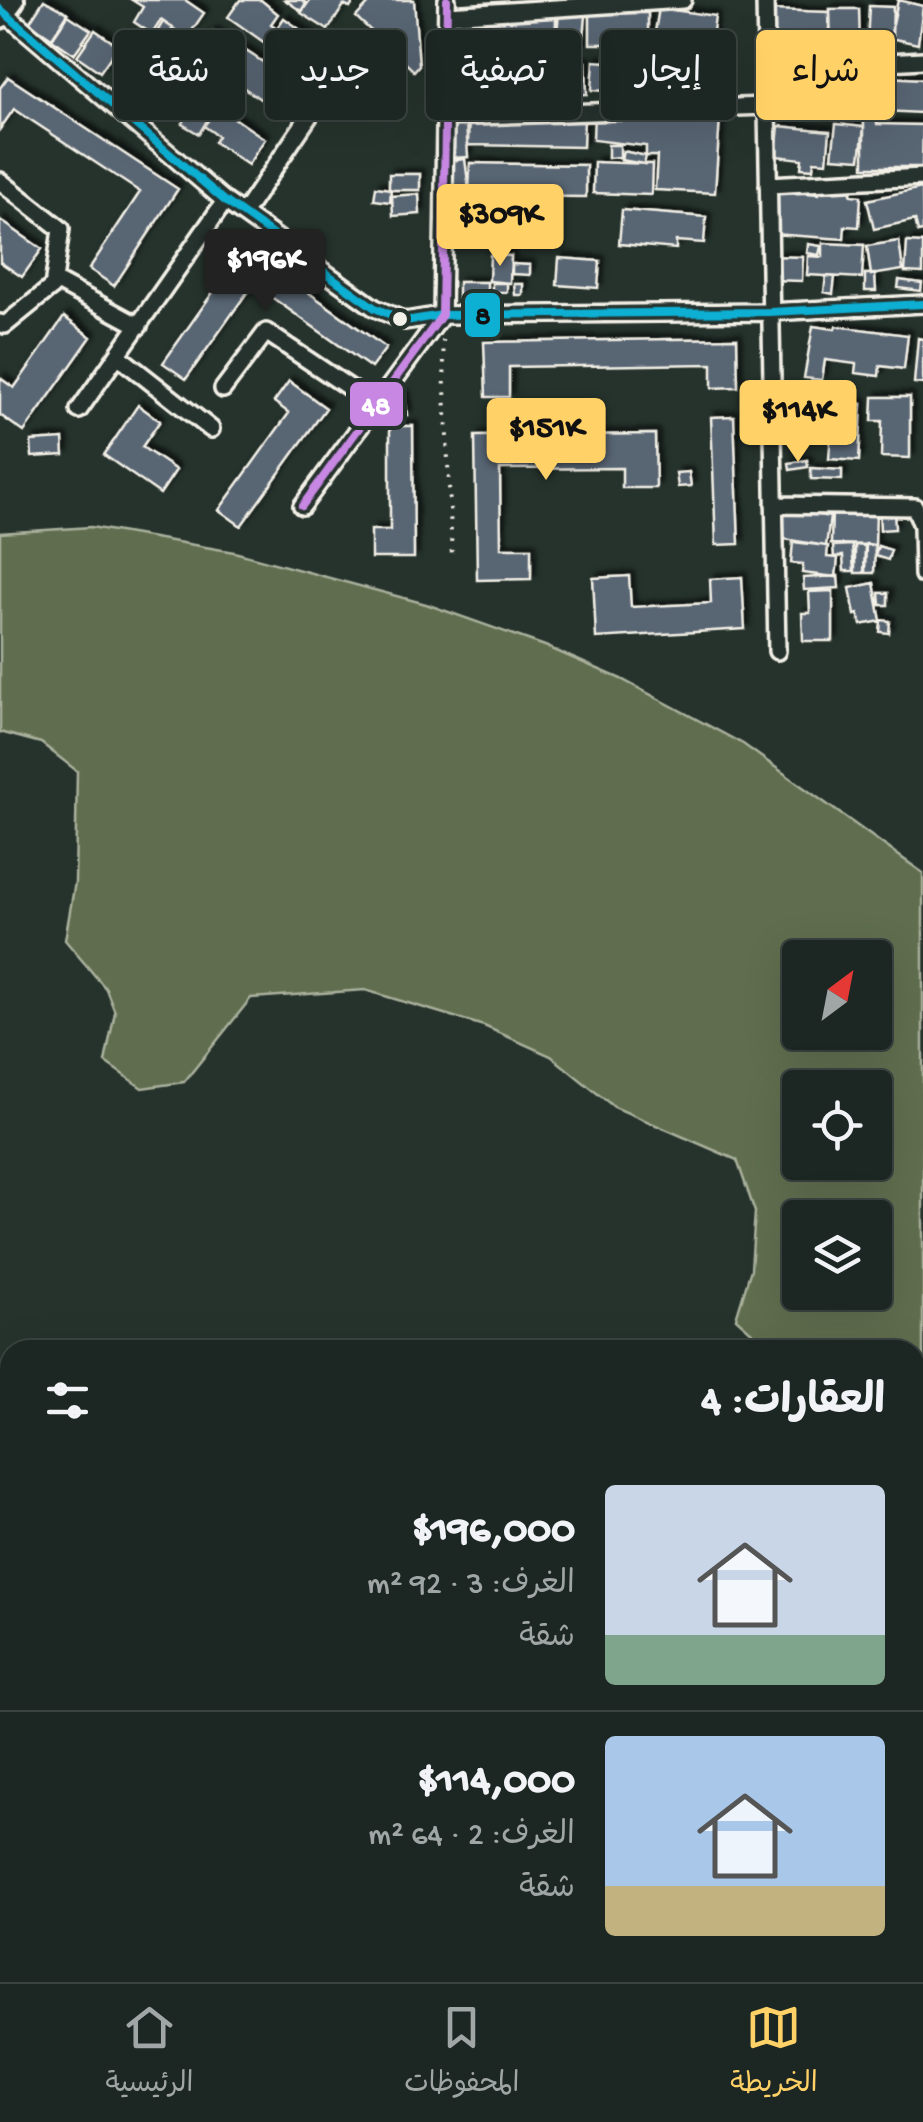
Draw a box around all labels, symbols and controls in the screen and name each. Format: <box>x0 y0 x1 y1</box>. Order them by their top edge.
chip: شقة <box>114 30 245 120</box>
chip: جديد <box>265 30 406 120</box>
chip: تصفية <box>426 30 581 120</box>
chip: إيجار <box>601 30 736 120</box>
chip: شراء <box>756 30 895 120</box>
pin: $309K <box>430 184 570 269</box>
text: $309K <box>459 197 541 235</box>
pin: $196K <box>195 229 335 314</box>
text: $196K <box>226 242 304 280</box>
line badge: 8 <box>463 291 502 339</box>
text: 8 <box>475 302 491 335</box>
unlabelled marker <box>390 309 410 329</box>
line badge: 48 <box>348 380 405 428</box>
pin: $114K <box>728 380 868 465</box>
text: 48 <box>361 392 390 425</box>
text: $114K <box>762 393 834 431</box>
pin: $151K <box>476 398 616 483</box>
text: $151K <box>509 411 583 449</box>
north arrow <box>782 940 892 1050</box>
map controls <box>782 940 892 1310</box>
button: locate <box>782 1070 892 1180</box>
button: layers <box>782 1200 892 1310</box>
icon: filters <box>40 1373 95 1428</box>
text: العقارات: 4 <box>701 1380 885 1429</box>
text: $196,000 <box>412 1508 575 1557</box>
icon: home <box>685 1525 805 1645</box>
text: الغرف: 3 · 92 m² <box>367 1567 575 1605</box>
text: شقة <box>519 1620 575 1658</box>
text: $114,000 <box>418 1759 575 1808</box>
icon: home <box>685 1776 805 1896</box>
text: الغرف: 2 · 64 m² <box>368 1818 575 1856</box>
text: شقة <box>519 1871 575 1909</box>
tab: الرئيسية <box>105 2000 193 2106</box>
tab: المحفوظات <box>404 2000 519 2106</box>
tab: الخريطة <box>730 2000 818 2106</box>

